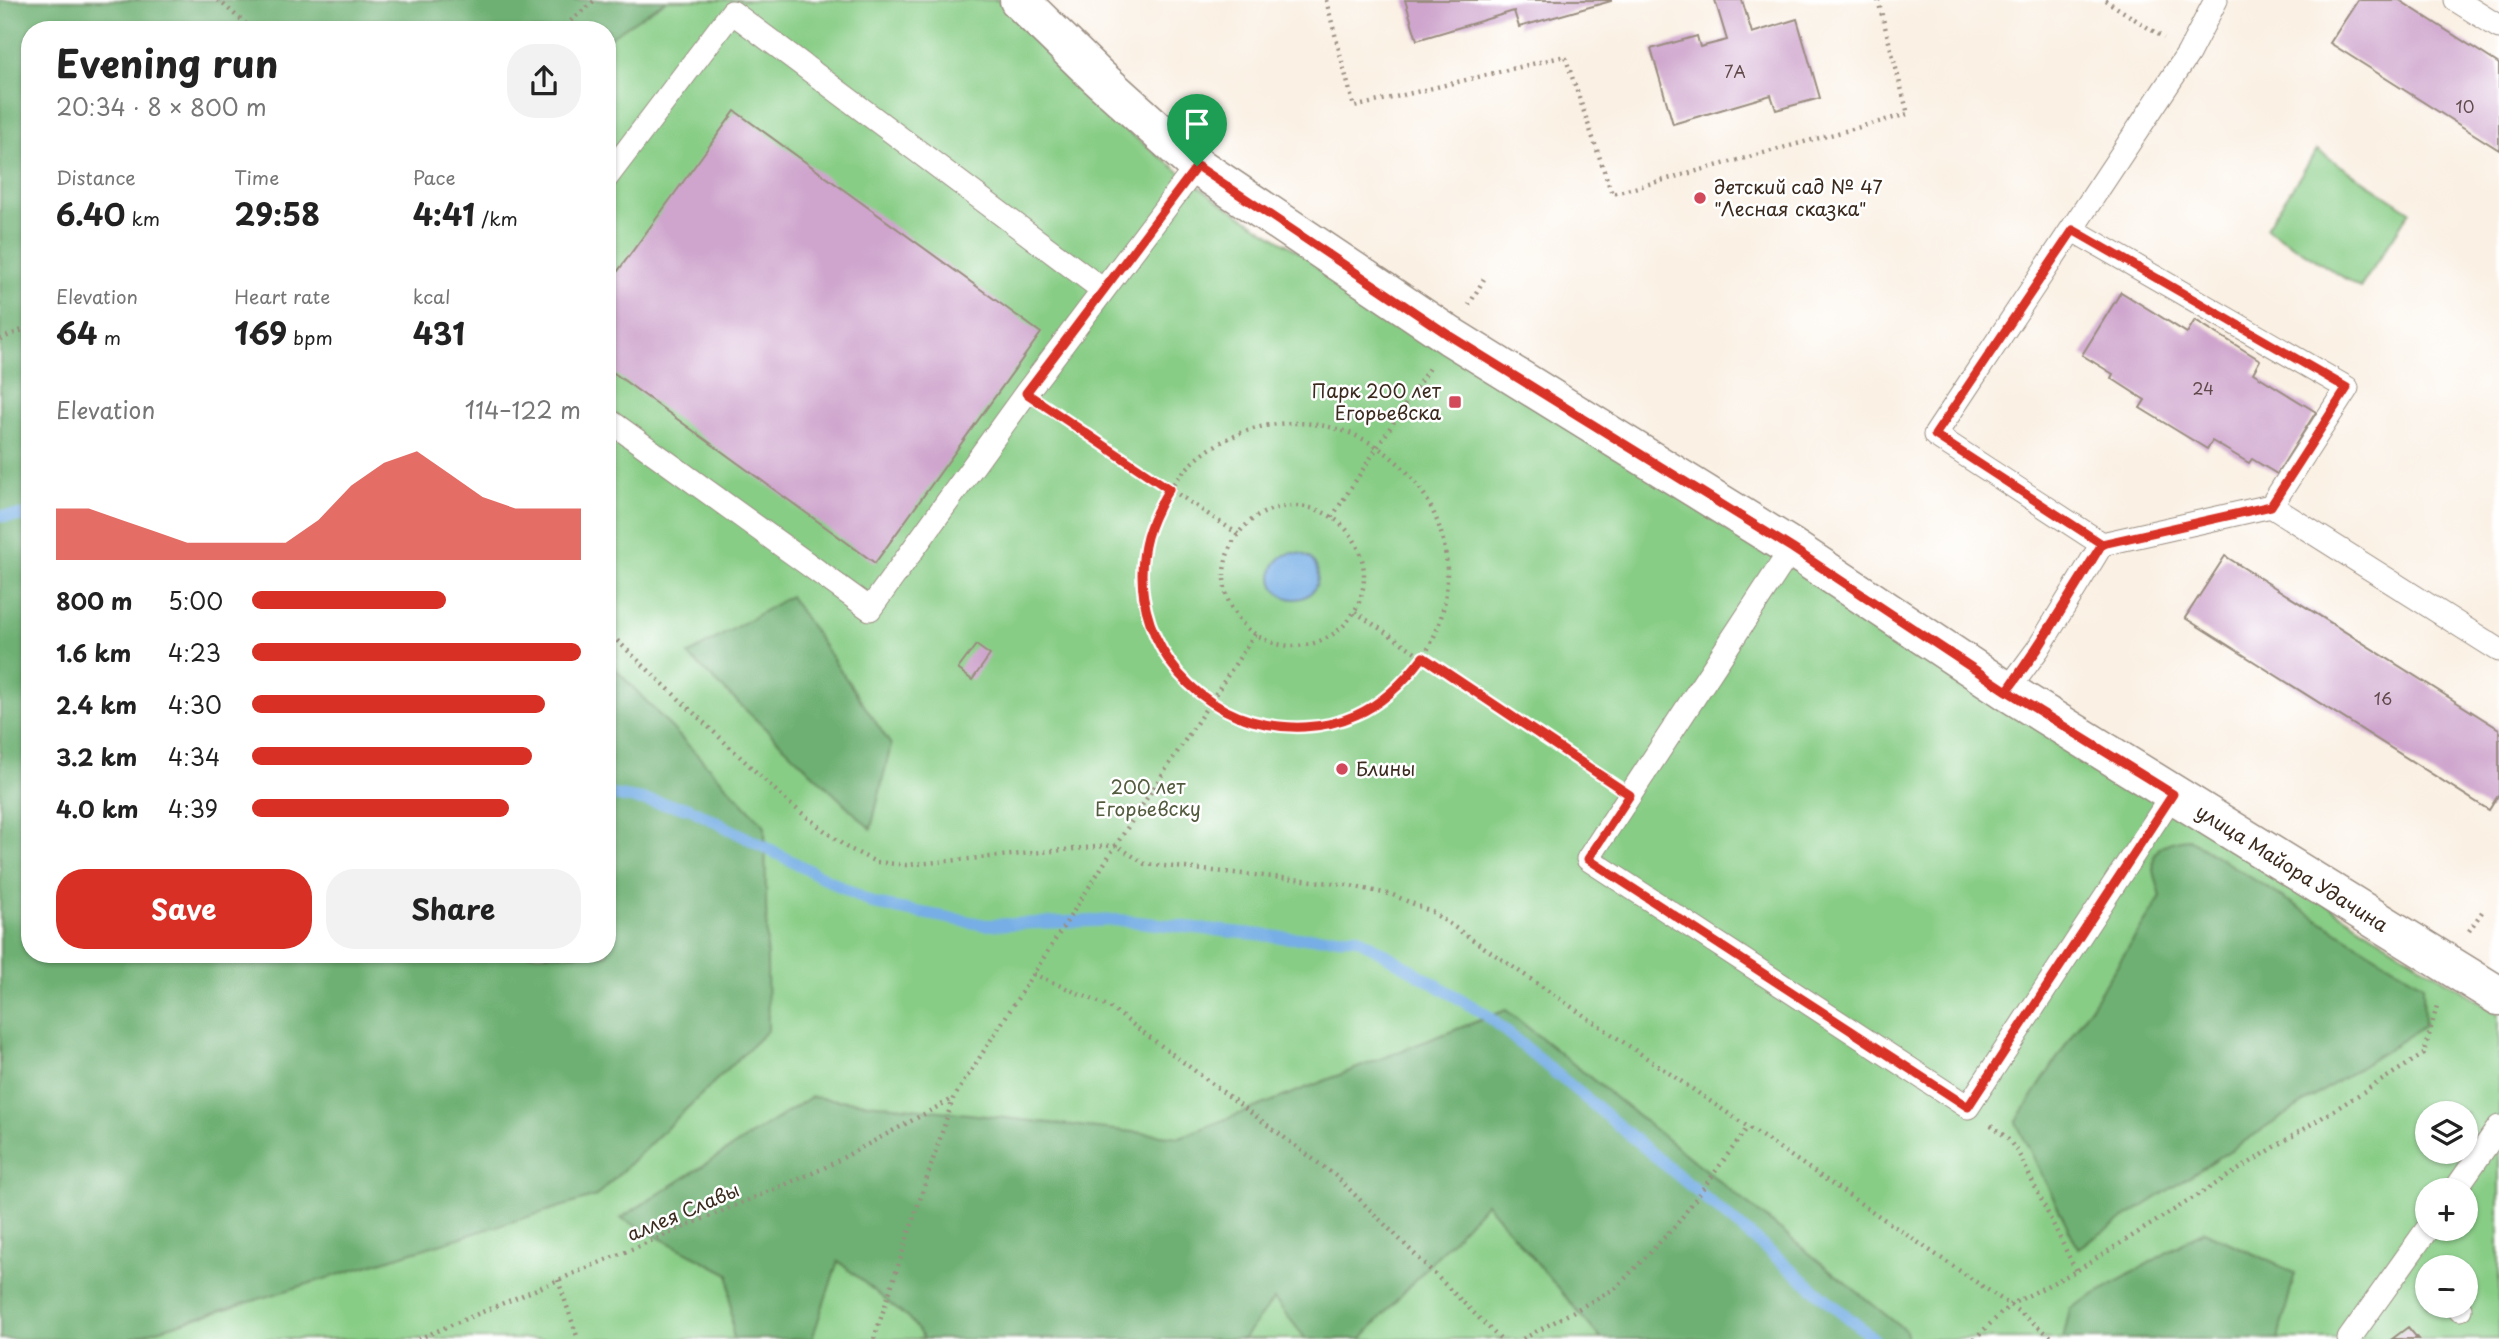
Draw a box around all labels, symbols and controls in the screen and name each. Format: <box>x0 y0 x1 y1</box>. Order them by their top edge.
text: Evening run <box>56 34 278 91</box>
button: share <box>507 44 581 118</box>
house number: 7А <box>1724 59 1746 83</box>
text: 20:34 · 8 × 800 m <box>56 89 267 124</box>
pin <box>1167 94 1227 166</box>
house number: 10 <box>2456 94 2474 118</box>
icon: arrive <box>1178 105 1216 143</box>
text: Distance <box>56 163 136 191</box>
text: Time <box>234 163 279 191</box>
text: Pace <box>413 163 456 191</box>
place label: детский сад № 47 "Лесная сказка" <box>1714 172 1883 222</box>
marker: детский сад № 47 "Лесная сказка" <box>1692 190 1708 206</box>
text: 6.40 <box>56 191 125 236</box>
text: 29:58 <box>234 191 320 236</box>
text: 4:41 <box>413 191 475 236</box>
text: km <box>125 204 160 232</box>
text: /km <box>475 204 518 232</box>
text: Elevation <box>56 282 138 310</box>
text: Heart rate <box>234 282 330 310</box>
text: kcal <box>413 282 451 310</box>
text: 64 <box>56 310 98 355</box>
text: 169 <box>234 310 287 355</box>
text: 431 <box>413 310 465 355</box>
text: m <box>98 323 121 351</box>
text: bpm <box>287 323 333 351</box>
place label: Парк 200 лет Егорьевска <box>1312 376 1442 426</box>
house number: 24 <box>2192 376 2214 400</box>
text: Elevation <box>56 392 155 427</box>
text: 114–122 m <box>465 392 581 427</box>
marker: Парк 200 лет Егорьевска <box>1447 394 1463 410</box>
text: 800 m <box>56 583 133 618</box>
text: 5:00 <box>168 583 223 618</box>
text: 1.6 km <box>56 635 131 670</box>
text: 4:23 <box>168 635 221 670</box>
house number: 16 <box>2374 686 2392 710</box>
text: 2.4 km <box>56 687 137 722</box>
text: 4:30 <box>168 687 222 722</box>
text: 3.2 km <box>56 739 137 774</box>
text: 4:34 <box>168 739 220 774</box>
place label: Блины <box>1356 754 1415 782</box>
marker: Блины <box>1334 761 1350 777</box>
park label: 200 лет Егорьевску <box>1095 772 1201 822</box>
text: 4.0 km <box>56 791 139 826</box>
text: 4:39 <box>168 791 218 826</box>
street label: улица Майора Удачина <box>2191 796 2394 938</box>
button: Save <box>56 869 312 949</box>
button: Share <box>326 869 581 949</box>
map controls <box>2415 1101 2478 1318</box>
button: layers <box>2415 1101 2478 1164</box>
street label: аллея Славы <box>622 1175 743 1247</box>
button: + <box>2415 1178 2478 1241</box>
button: − <box>2415 1255 2478 1318</box>

